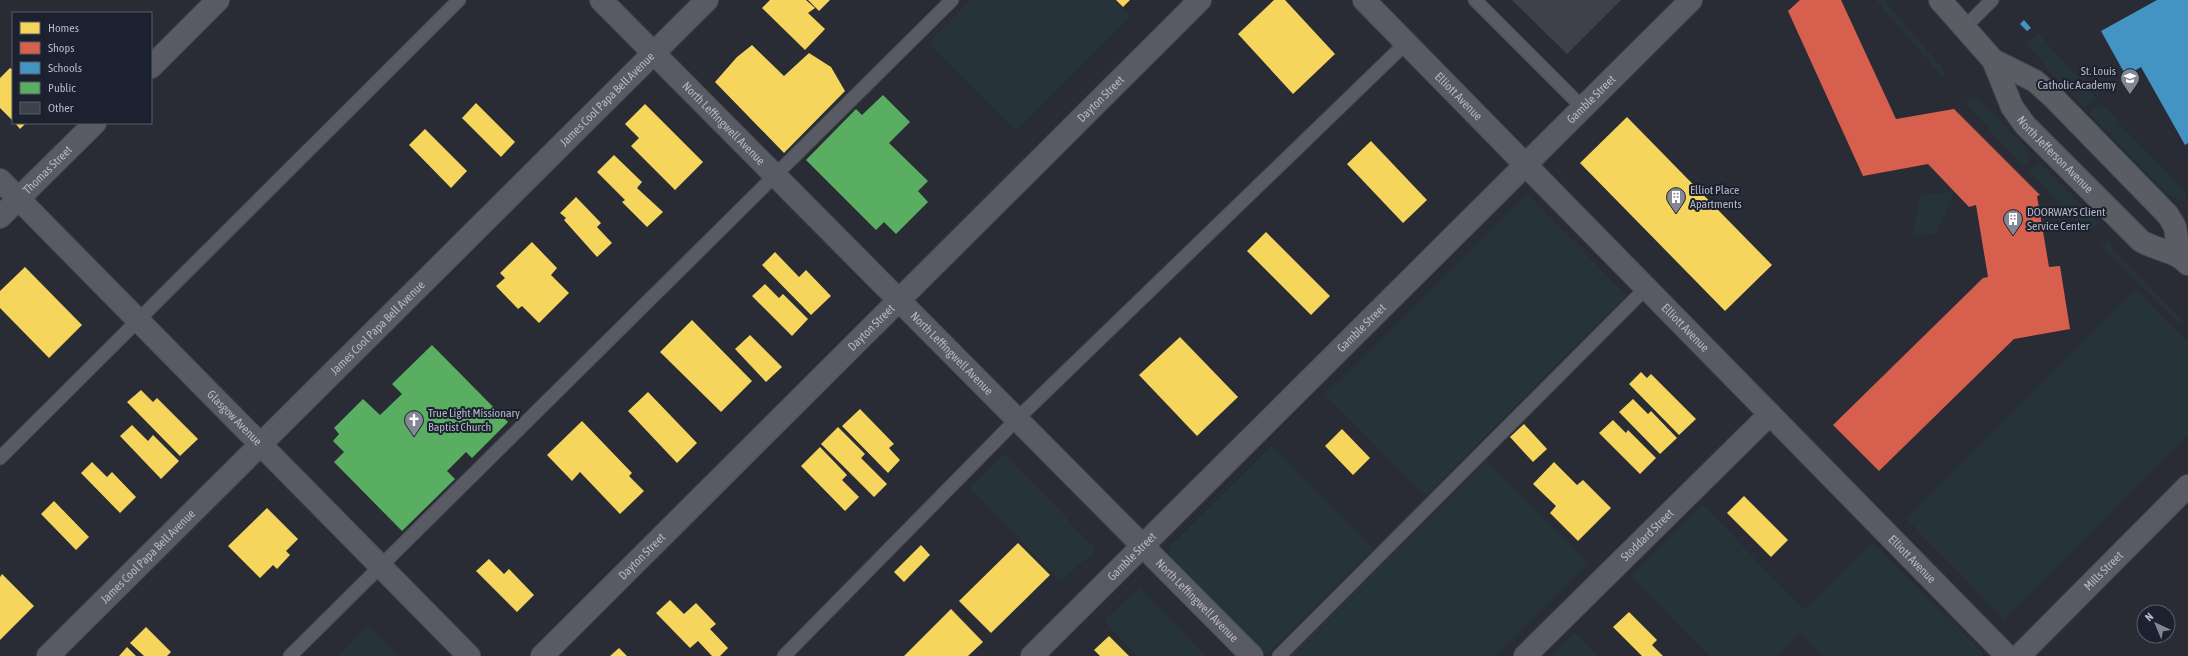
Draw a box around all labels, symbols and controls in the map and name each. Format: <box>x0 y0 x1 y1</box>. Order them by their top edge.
legend <box>12 12 152 124</box>
text: Homes <box>48 21 79 35</box>
text: Shops <box>48 41 74 55</box>
street label: James Cool Papa Bell Avenue <box>557 49 657 149</box>
text: Schools <box>48 61 82 75</box>
place label: St. Louis Catholic Academy <box>2037 64 2116 92</box>
school or university icon: St. Louis Catholic Academy <box>2119 67 2141 95</box>
street label: Elliott Avenue <box>1432 69 1485 123</box>
street label: Dayton Street <box>1075 72 1127 125</box>
street label: Gamble Street <box>1564 72 1619 127</box>
street label: North Leffingwell Avenue <box>679 79 768 168</box>
text: Public <box>48 81 76 95</box>
text: Other <box>48 101 74 115</box>
street label: North Jefferson Avenue <box>2014 113 2096 196</box>
street label: Thomas Street <box>20 142 75 197</box>
place label: Elliot Place Apartments <box>1690 183 1742 211</box>
building icon: Elliot Place Apartments <box>1665 186 1687 214</box>
place label: DOORWAYS Client Service Center <box>2027 205 2106 233</box>
building icon: DOORWAYS Client Service Center <box>2002 208 2024 236</box>
street label: James Cool Papa Bell Avenue <box>327 278 428 378</box>
street label: Gamble Street <box>1334 300 1389 355</box>
street label: Dayton Street <box>845 301 898 354</box>
street label: Elliott Avenue <box>1659 301 1712 355</box>
street label: North Leffingwell Avenue <box>908 309 996 398</box>
street label: Glasgow Avenue <box>204 387 265 448</box>
place label: True Light Missionary Baptist Church <box>428 406 520 434</box>
church icon: True Light Missionary Baptist Church <box>403 409 425 437</box>
street label: Stoddard Street <box>1618 506 1677 564</box>
street label: James Cool Papa Bell Avenue <box>98 507 198 606</box>
street label: Gamble Street <box>1105 529 1160 584</box>
street label: Dayton Street <box>616 530 668 583</box>
street label: Elliott Avenue <box>1885 532 1939 586</box>
street label: Mills Street <box>2081 548 2126 593</box>
street label: North Leffingwell Avenue <box>1153 556 1241 645</box>
north arrow <box>2136 604 2176 644</box>
text: N <box>2143 610 2156 623</box>

